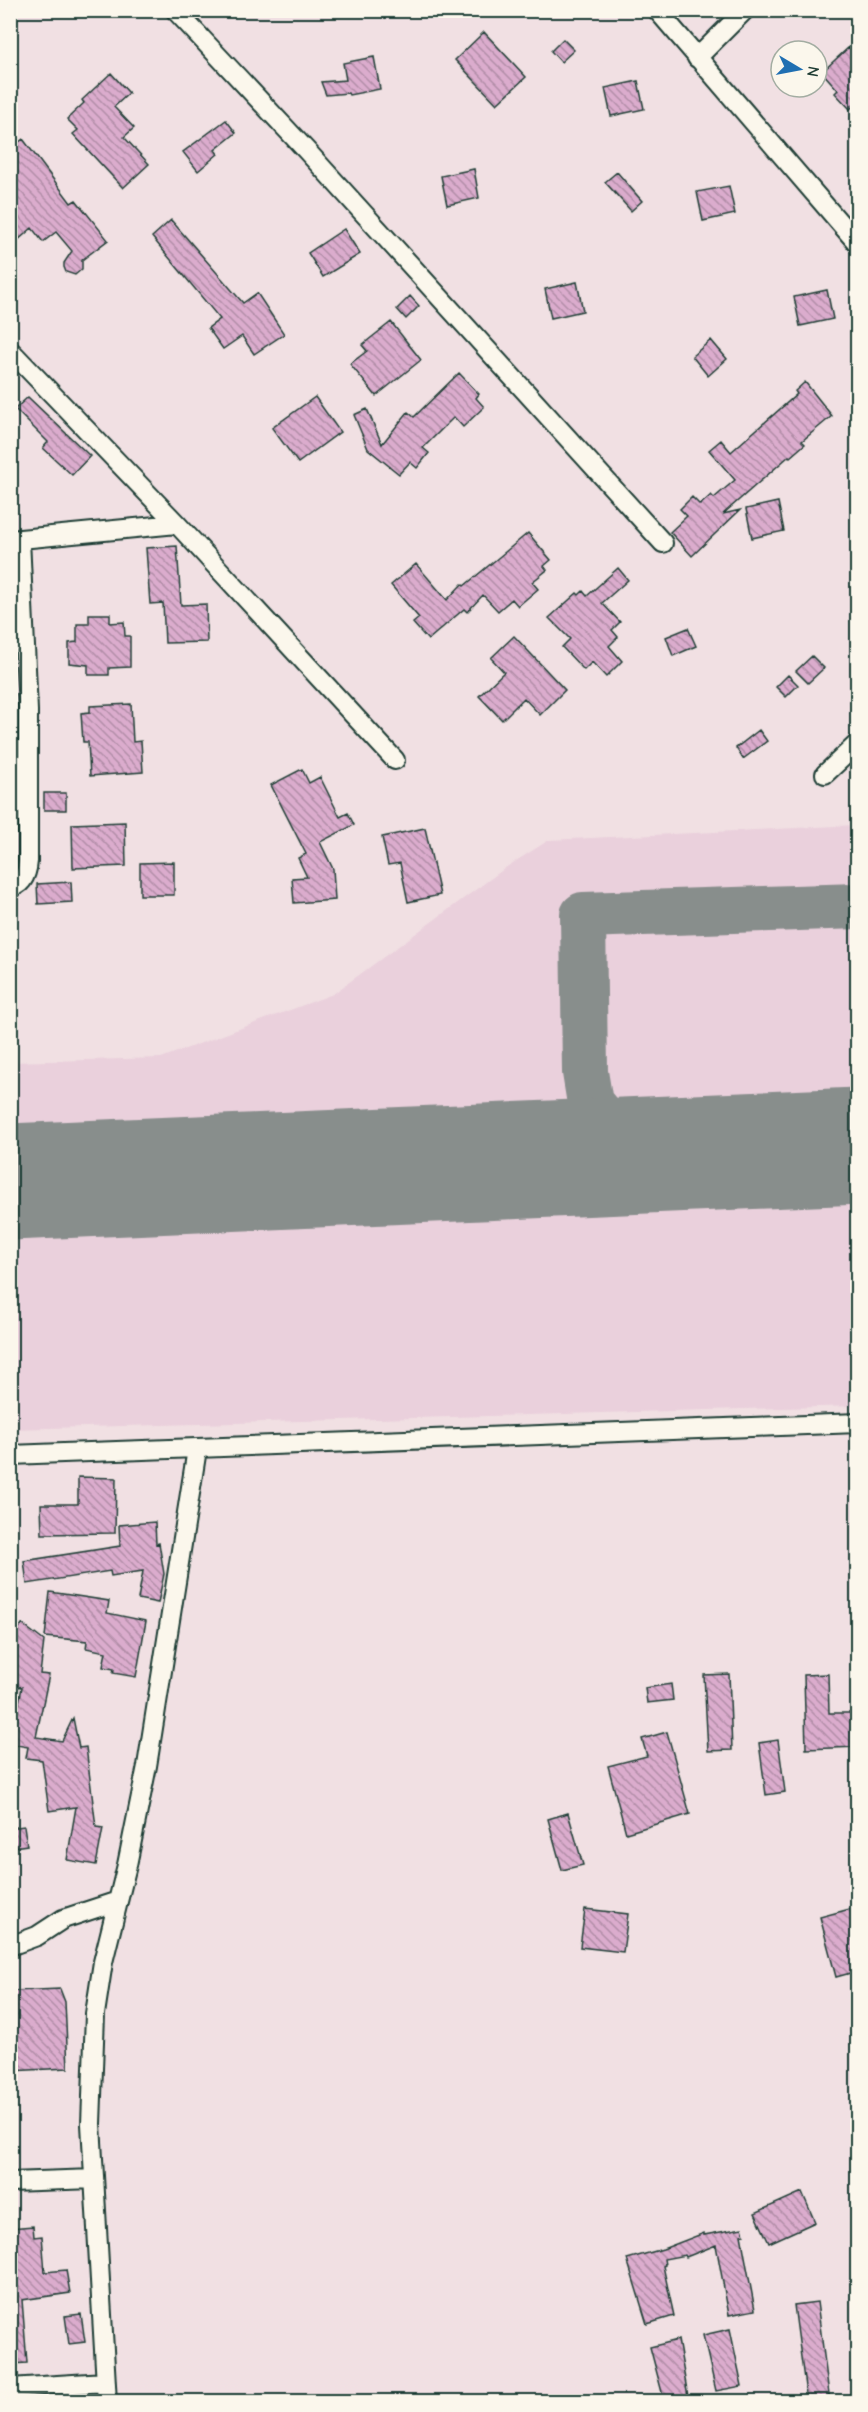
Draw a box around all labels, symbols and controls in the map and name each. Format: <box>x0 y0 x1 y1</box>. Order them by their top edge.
north arrow <box>769 39 829 99</box>
text: N <box>803 65 823 78</box>

